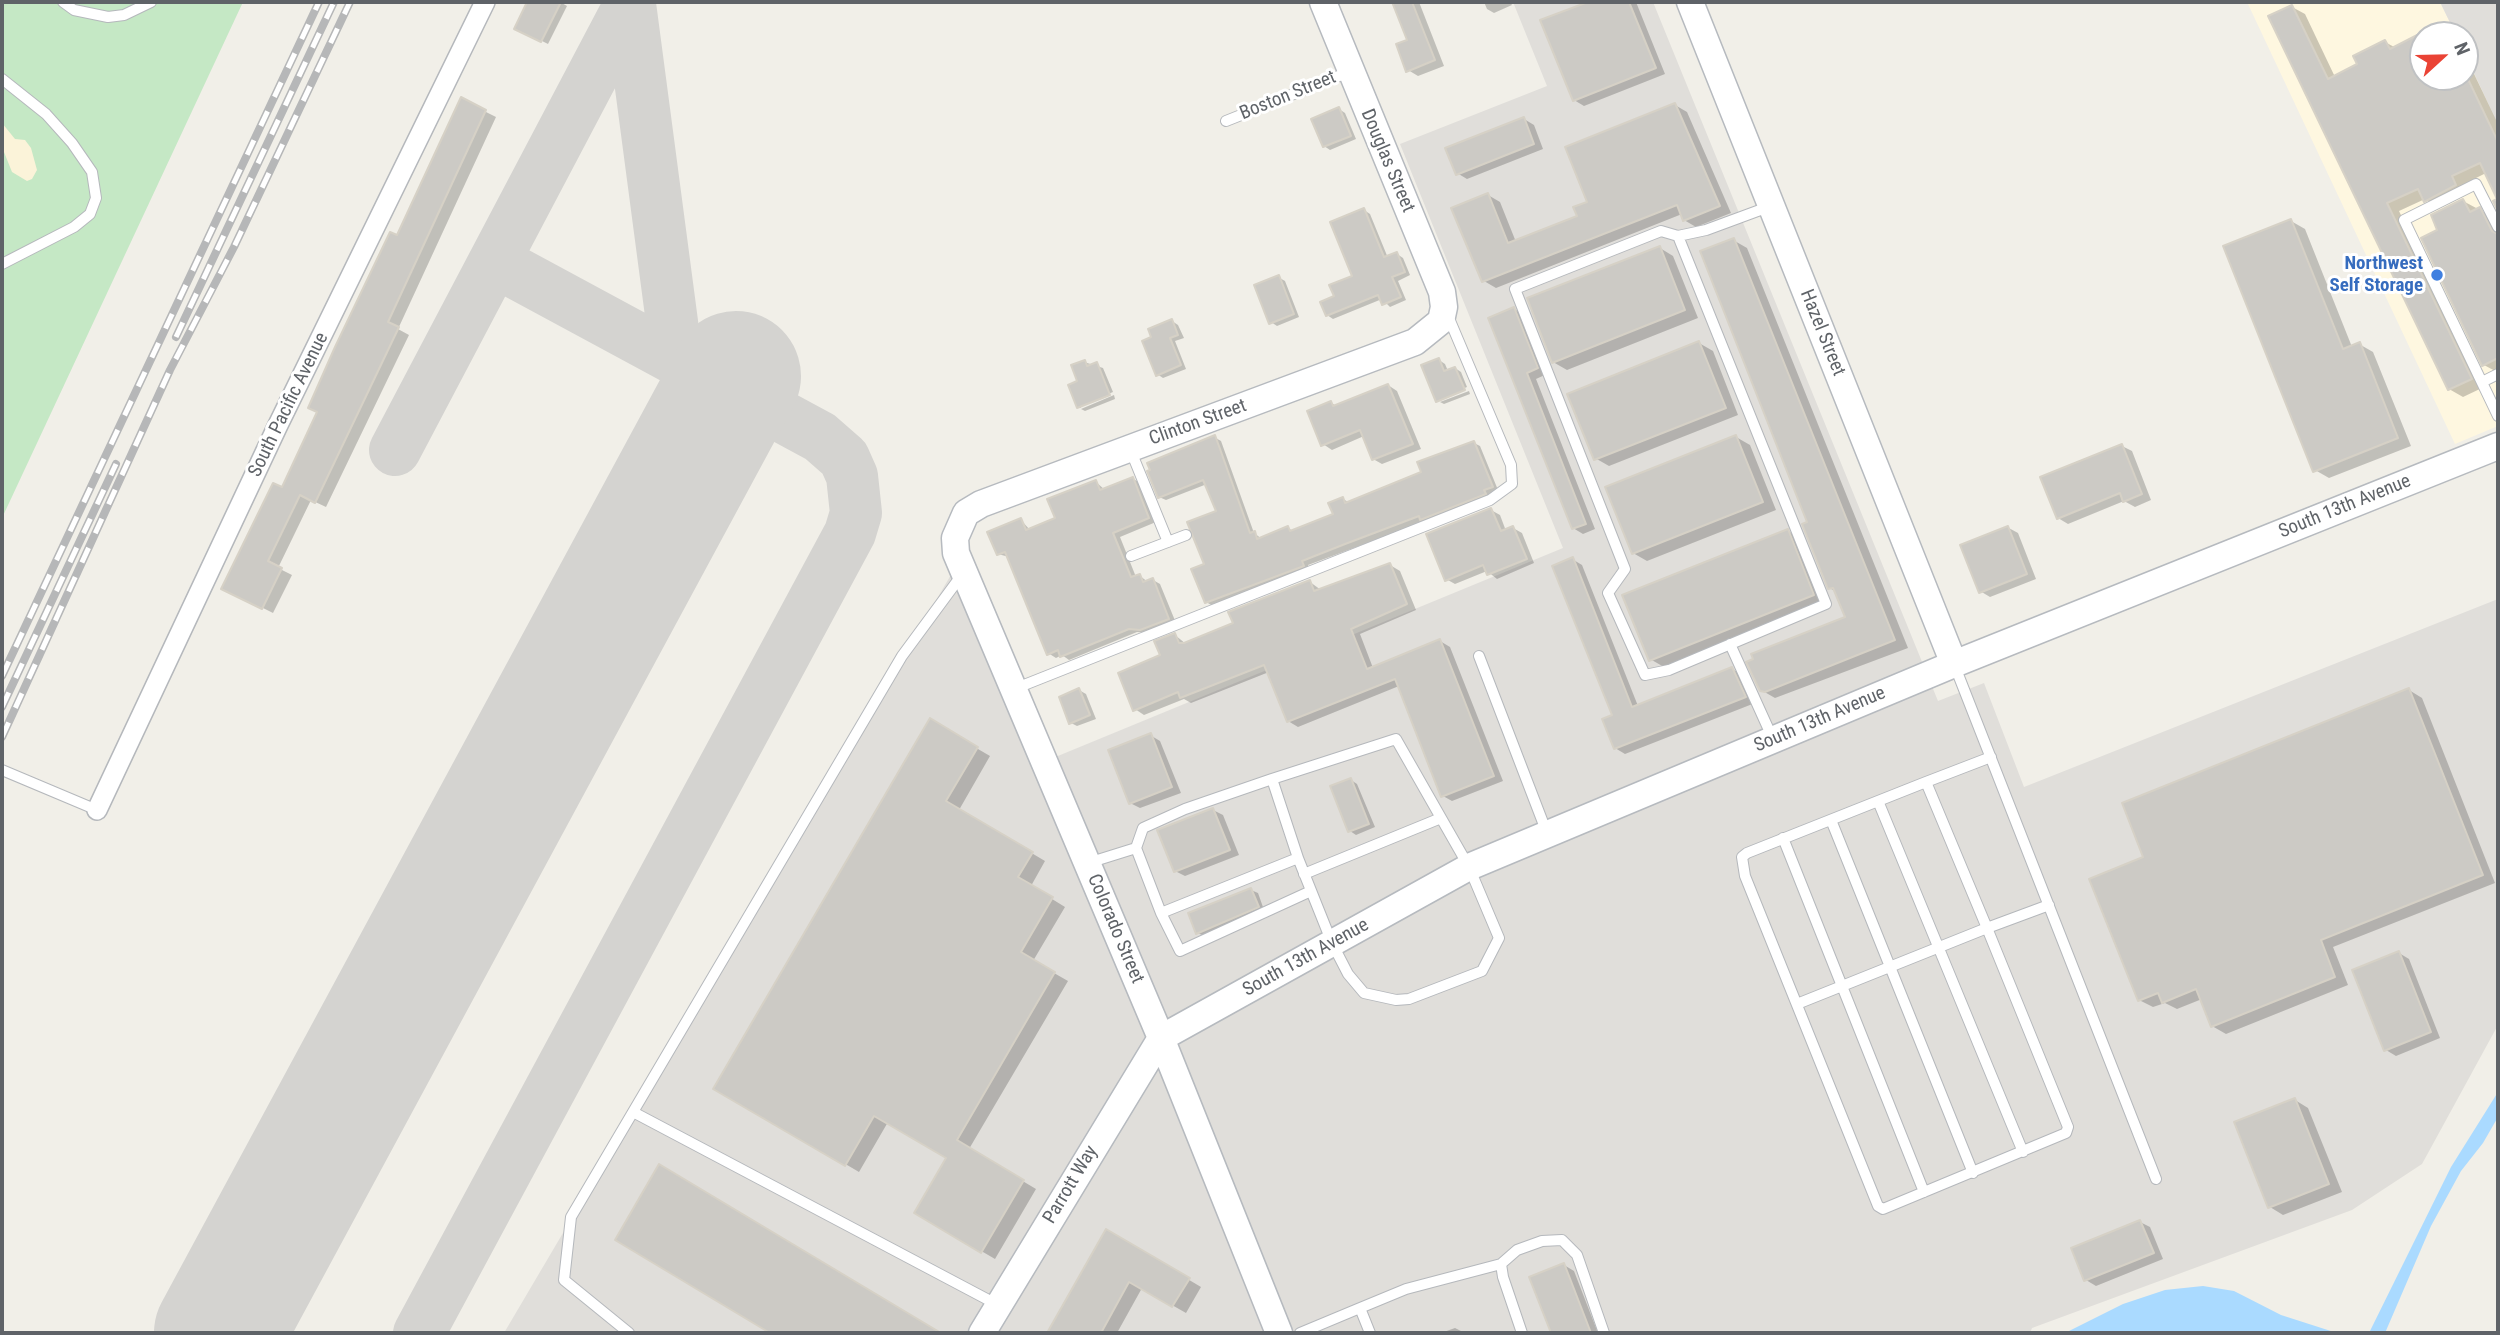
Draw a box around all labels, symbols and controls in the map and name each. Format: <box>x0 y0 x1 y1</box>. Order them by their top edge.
north arrow <box>2409 21 2479 91</box>
text: N <box>2449 39 2475 58</box>
street label: Boston Street <box>1237 66 1339 126</box>
street label: Douglas Street <box>1355 106 1419 216</box>
place label: Northwest Self Storage <box>2329 253 2423 297</box>
marker: Northwest Self Storage <box>2429 267 2445 283</box>
street label: Hazel Street <box>1794 286 1850 380</box>
street label: South Pacific Avenue <box>244 329 334 481</box>
street label: Clinton Street <box>1146 395 1250 451</box>
street label: South 13th Avenue <box>2276 470 2414 544</box>
street label: South 13th Avenue <box>1751 682 1889 758</box>
street label: Colorado Street <box>1082 871 1148 987</box>
street label: South 13th Avenue <box>1239 914 1373 1002</box>
street label: Parrott Way <box>1039 1142 1103 1228</box>

